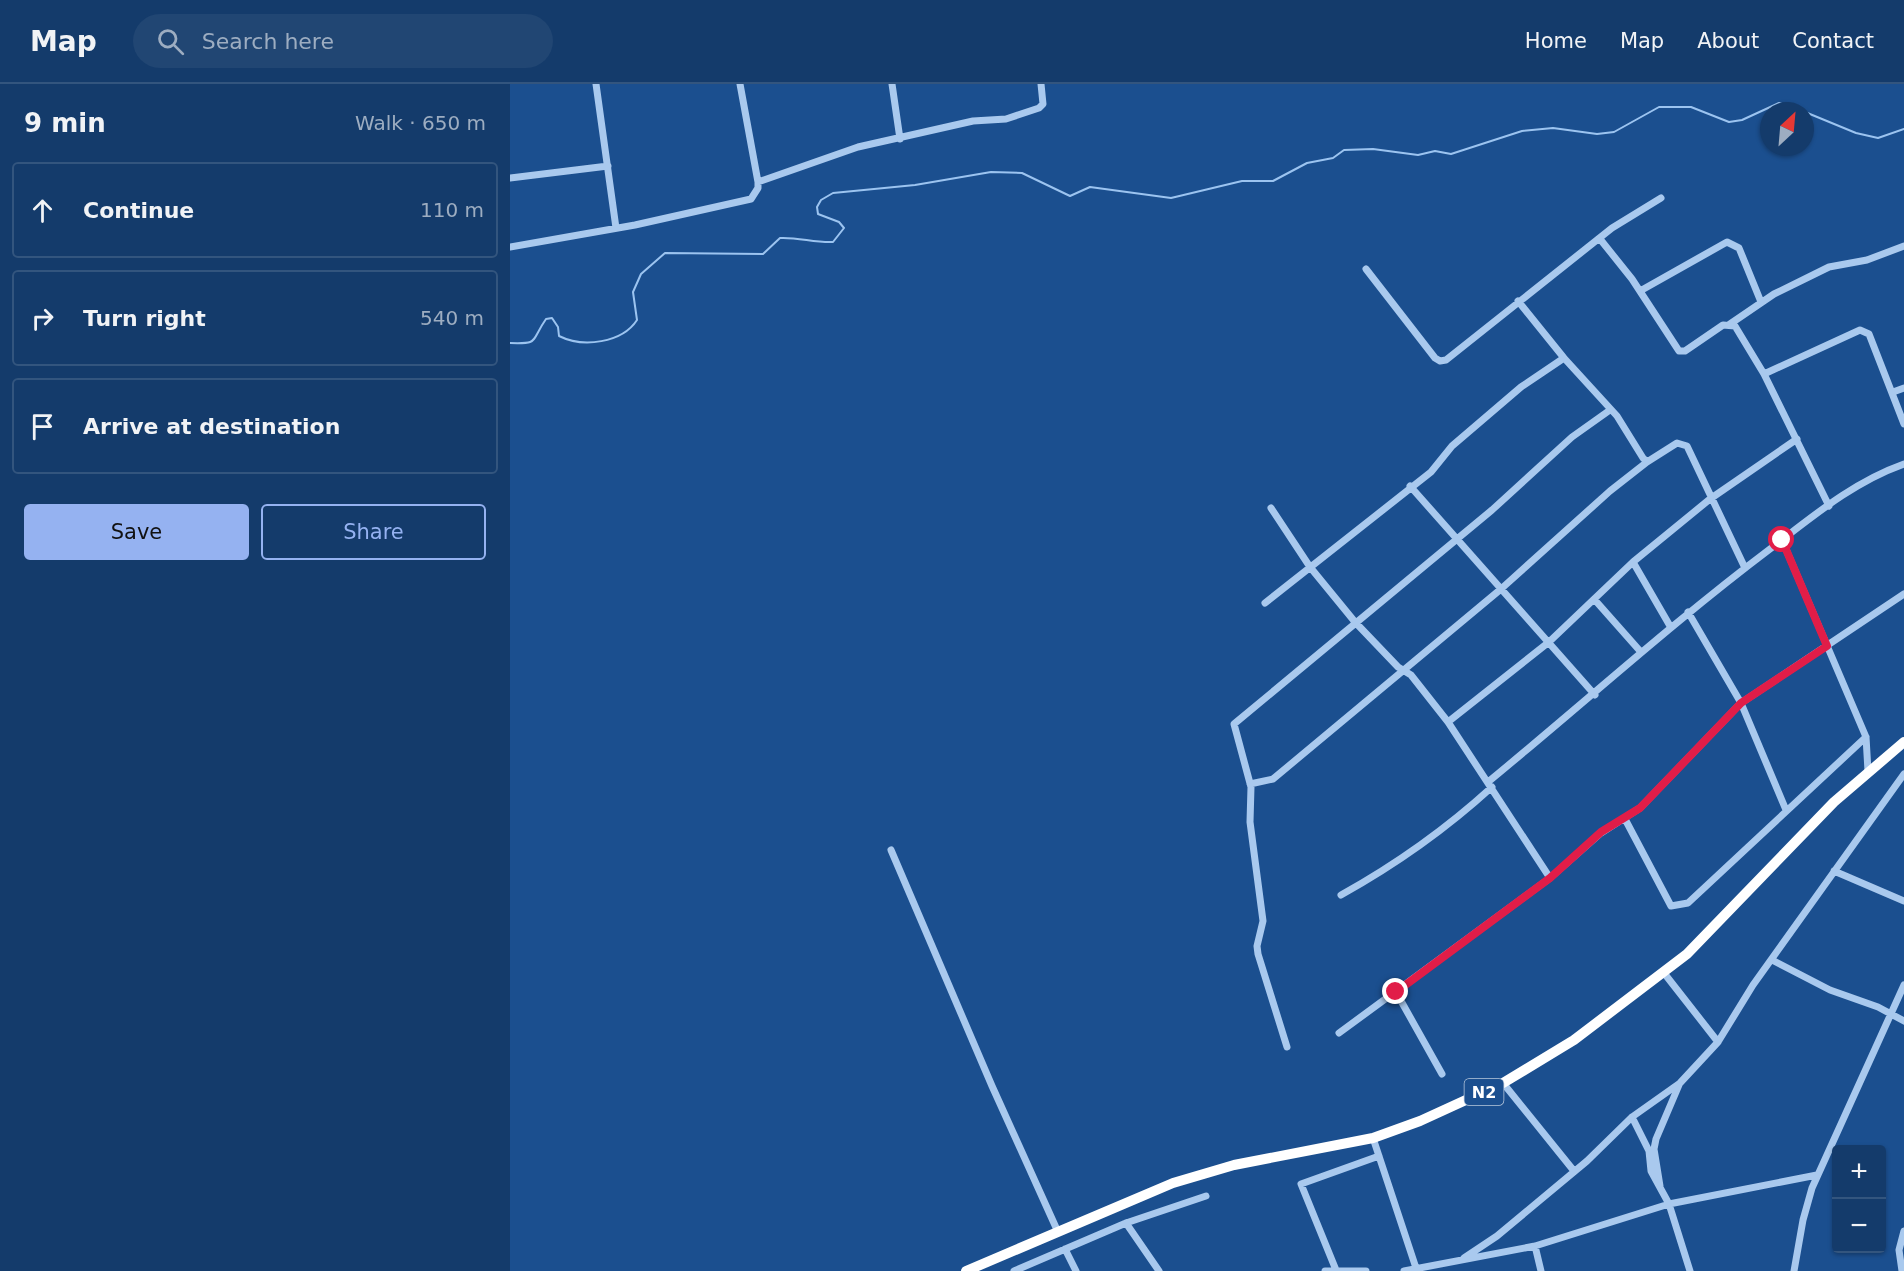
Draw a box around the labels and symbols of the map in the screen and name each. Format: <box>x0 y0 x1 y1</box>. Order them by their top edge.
north arrow <box>1760 102 1814 156</box>
route start <box>1768 526 1794 552</box>
route end <box>1382 978 1408 1004</box>
road number: N2 <box>1464 1079 1504 1105</box>

